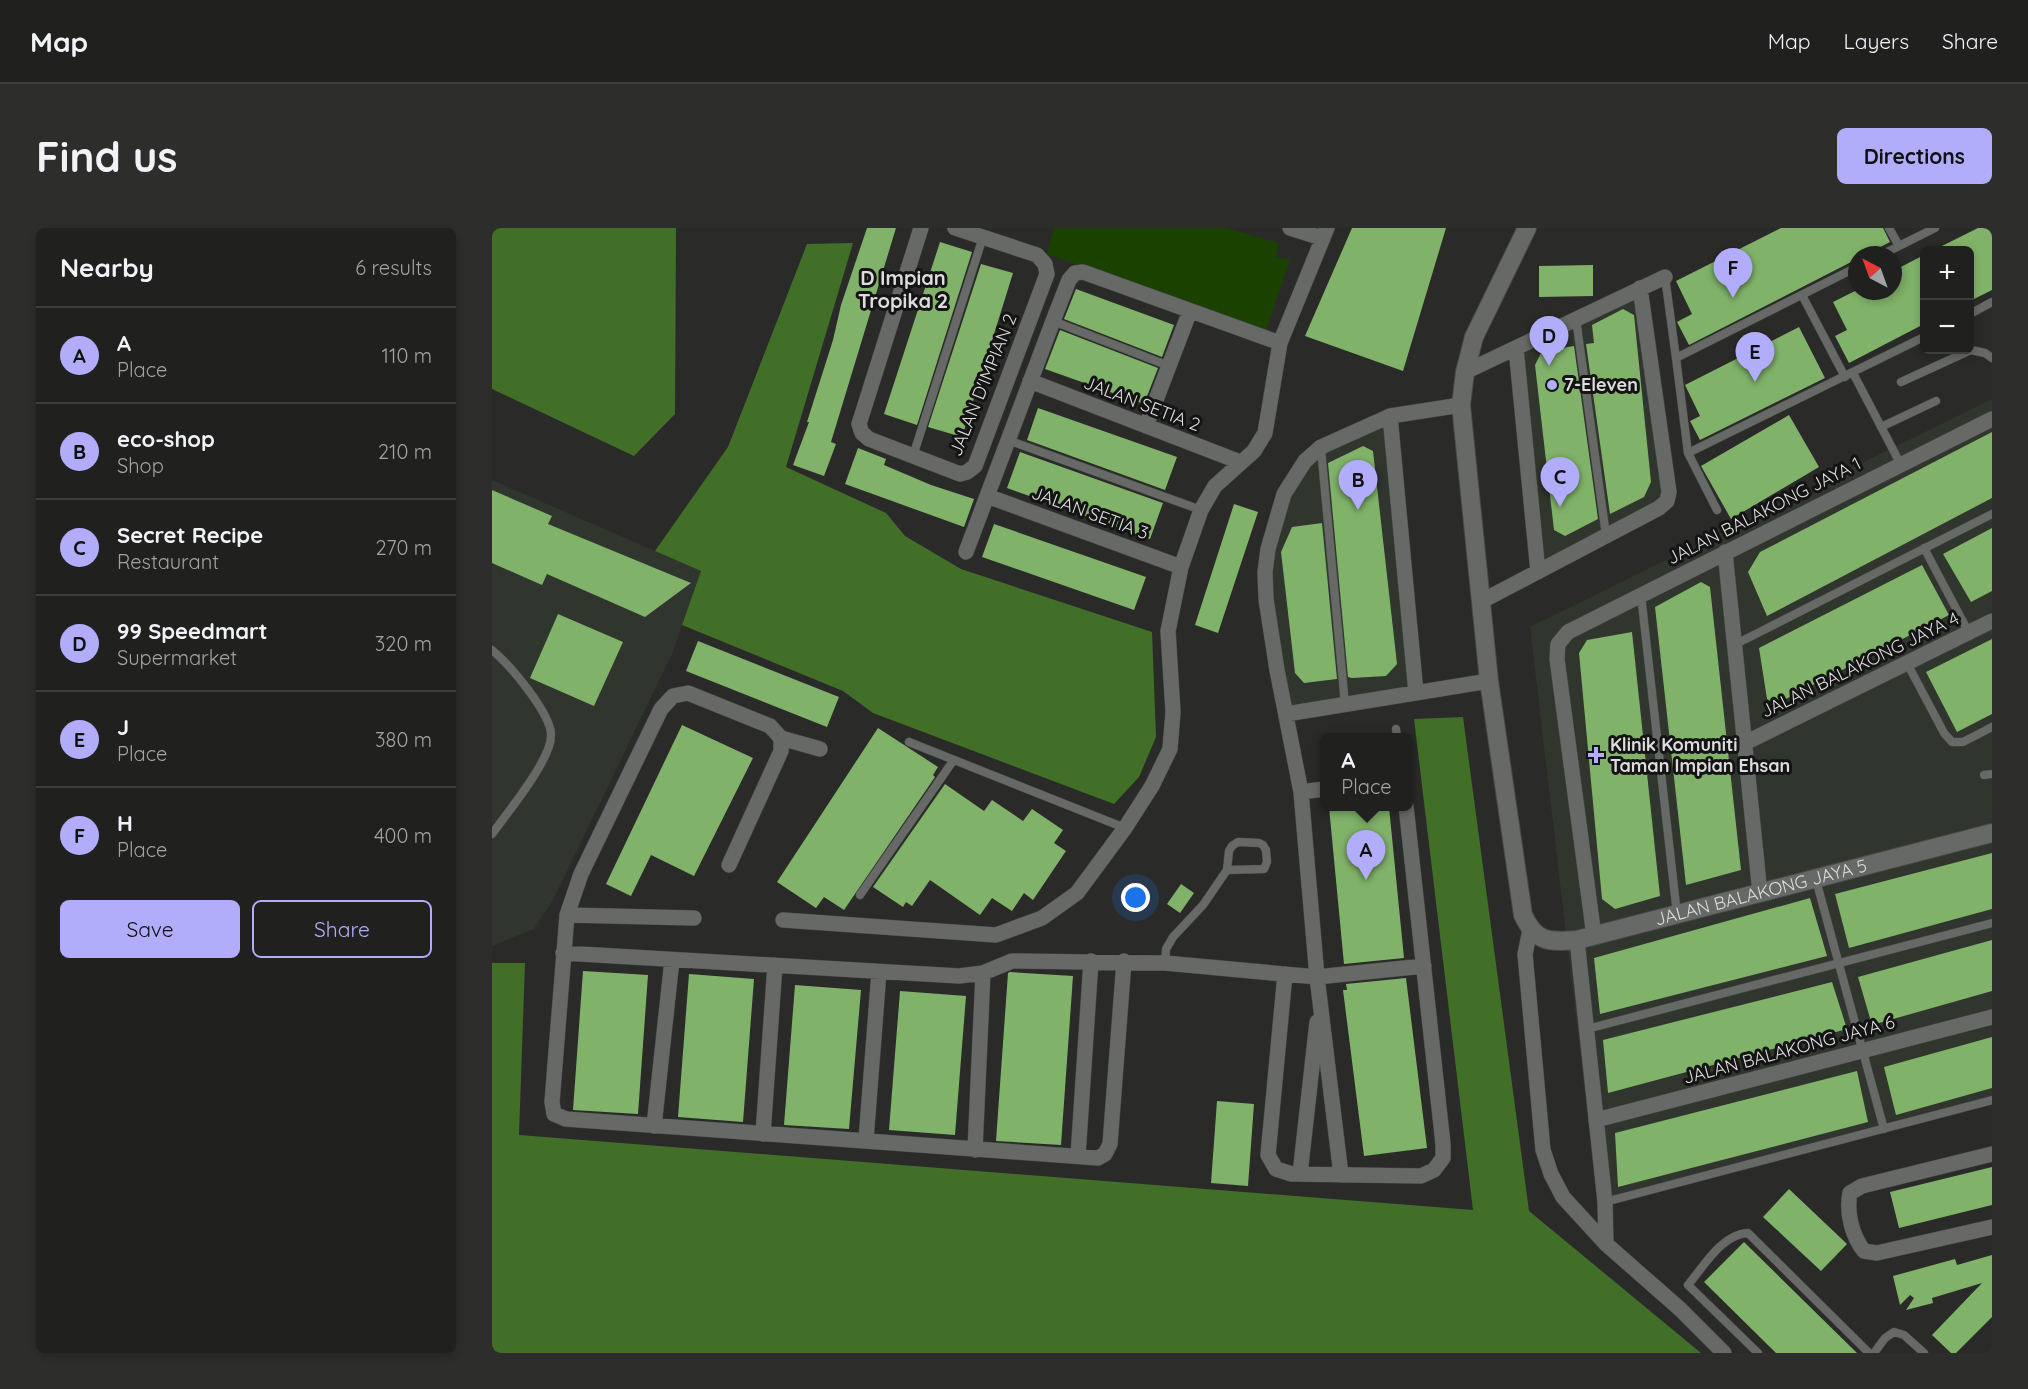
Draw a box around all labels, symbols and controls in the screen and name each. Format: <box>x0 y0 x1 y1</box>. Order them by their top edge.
text: Map <box>30 24 88 59</box>
text: Map <box>1768 28 1811 54</box>
text: Layers <box>1844 28 1909 54</box>
text: Share <box>1942 28 1998 54</box>
button: Directions <box>1837 128 1992 184</box>
text: Find us <box>36 130 178 183</box>
north arrow <box>1848 246 1902 300</box>
map controls <box>1920 246 1974 354</box>
button: + <box>1920 246 1974 300</box>
pin: F <box>1714 248 1752 298</box>
text: Nearby <box>60 251 154 284</box>
text: 6 results <box>355 255 432 280</box>
district label: D Impian Tropika 2 <box>858 265 948 313</box>
button: − <box>1920 300 1974 354</box>
street label: JALAN D'IMPIAN 2 <box>943 310 1022 459</box>
pin: D <box>1530 316 1568 366</box>
text: A <box>117 329 131 357</box>
pin: E <box>1736 332 1774 382</box>
text: A <box>73 343 86 368</box>
text: 110 m <box>382 343 432 368</box>
text: Place <box>117 357 167 382</box>
street label: JALAN SETIA 2 <box>1081 371 1204 436</box>
place label: 7-Eleven <box>1564 373 1638 396</box>
marker: 7-Eleven <box>1545 378 1559 392</box>
text: eco-shop <box>117 425 215 453</box>
text: B <box>73 439 86 464</box>
text: 210 m <box>378 439 432 464</box>
street label: JALAN BALAKONG JAYA 1 <box>1663 452 1865 570</box>
text: Shop <box>117 453 164 478</box>
pin: C <box>1540 458 1580 507</box>
pin: B <box>1338 460 1378 510</box>
street label: JALAN SETIA 3 <box>1029 481 1152 544</box>
text: Secret Recipe <box>117 521 263 549</box>
text: C <box>73 535 86 560</box>
text: 270 m <box>375 535 432 560</box>
text: Restaurant <box>117 549 219 574</box>
street label: JALAN BALAKONG JAYA 4 <box>1757 607 1963 723</box>
text: 99 Speedmart <box>117 617 268 645</box>
text: D <box>72 631 87 656</box>
text: 320 m <box>375 631 432 656</box>
text: Supermarket <box>117 645 237 670</box>
text: J <box>117 713 129 741</box>
text: E <box>74 727 85 752</box>
text: 380 m <box>375 727 432 752</box>
popup <box>1320 733 1413 811</box>
place label: Klinik Komuniti Taman Impian Ehsan <box>1610 733 1790 777</box>
text: Place <box>117 741 167 766</box>
text: A <box>1341 746 1355 774</box>
marker: Klinik Komuniti Taman Impian Ehsan <box>1587 746 1605 764</box>
text: Place <box>1341 774 1392 799</box>
text: H <box>117 809 133 837</box>
text: F <box>74 823 85 848</box>
text: 400 m <box>374 823 432 848</box>
pin: A <box>1346 830 1386 880</box>
text: Place <box>117 837 167 862</box>
street label: JALAN BALAKONG JAYA 5 <box>1652 854 1869 930</box>
your location <box>1121 883 1150 912</box>
button: Save <box>60 900 240 958</box>
button: Share <box>252 900 432 958</box>
street label: JALAN BALAKONG JAYA 6 <box>1681 1010 1897 1089</box>

